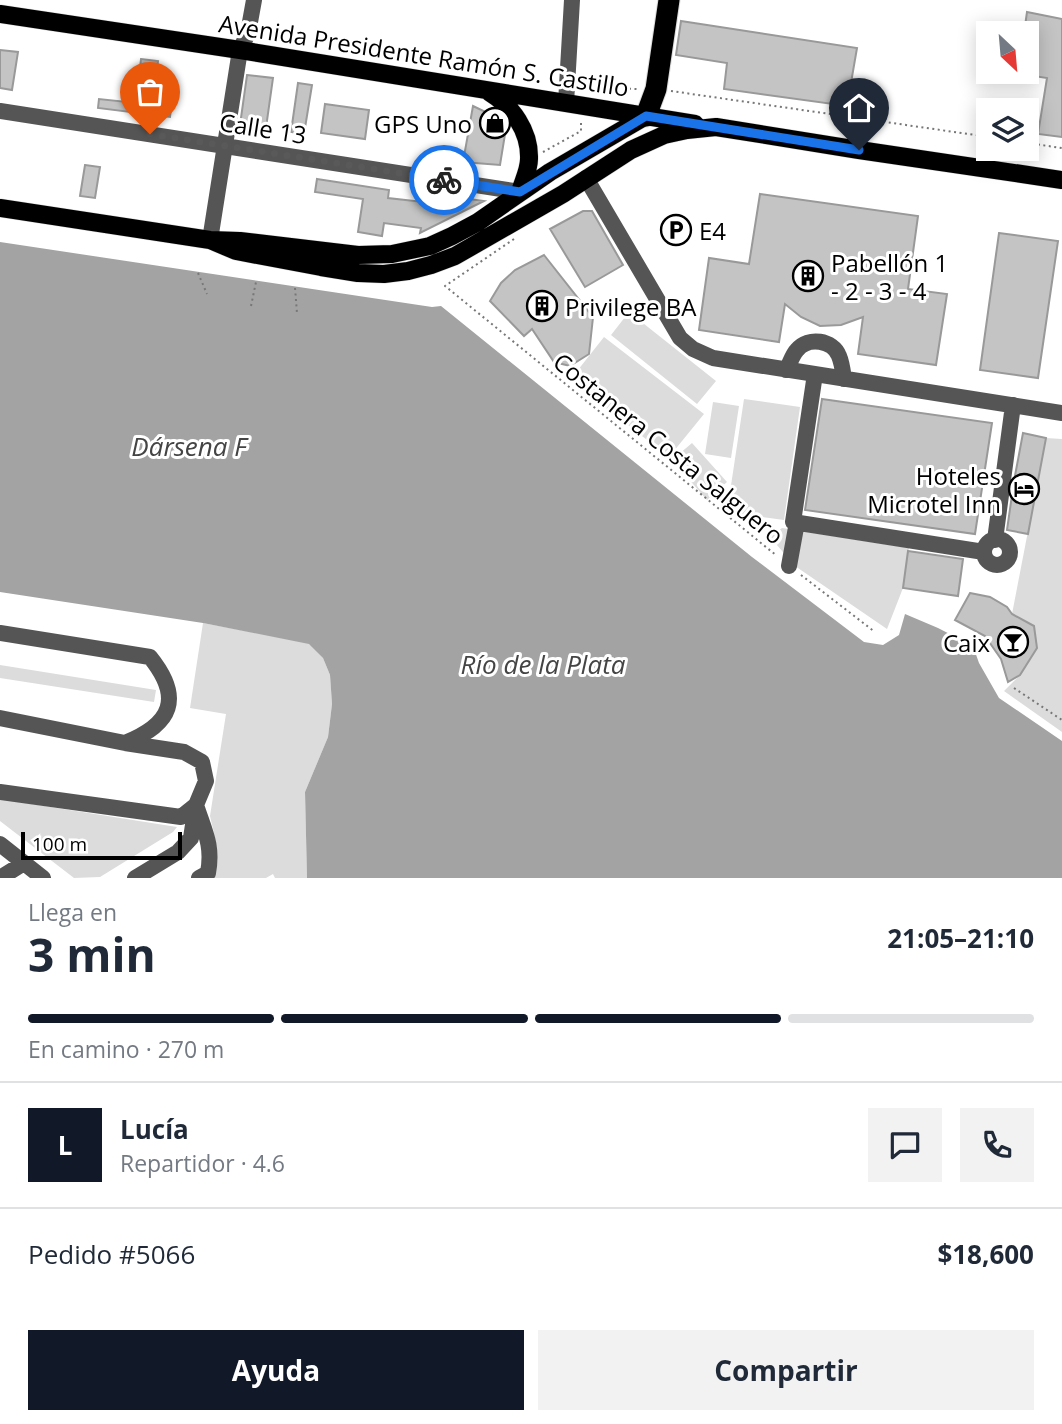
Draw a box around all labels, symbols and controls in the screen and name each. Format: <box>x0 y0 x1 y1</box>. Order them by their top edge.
street label: Avenida Presidente Ramón S. Castillo <box>217 6 631 104</box>
north arrow <box>976 21 1040 84</box>
map controls <box>976 21 1039 161</box>
pin <box>120 62 180 134</box>
icon: bag <box>131 73 169 111</box>
pin <box>829 78 889 150</box>
icon: home <box>840 89 878 127</box>
button: layers <box>976 98 1039 161</box>
street label: Calle 13 <box>217 105 309 151</box>
shop icon: GPS Uno <box>478 106 512 140</box>
place label: GPS Uno <box>374 107 472 140</box>
courier <box>409 145 479 215</box>
icon: bike <box>425 161 463 199</box>
parking icon: E4 <box>659 213 693 247</box>
place label: E4 <box>699 214 726 247</box>
place label: Pabellón 1 - 2 - 3 - 4 <box>831 246 948 307</box>
building icon: Pabellón 1 - 2 - 3 - 4 <box>791 259 825 293</box>
building icon: Privilege BA <box>525 289 559 323</box>
place label: Privilege BA <box>565 290 697 323</box>
street label: Costanera Costa Salguero <box>547 345 791 551</box>
water label: Dársena F <box>131 428 249 464</box>
place label: Hoteles Microtel Inn <box>867 459 1001 520</box>
hotel icon: Hoteles Microtel Inn <box>1007 472 1041 506</box>
bar icon: Caix <box>996 625 1030 659</box>
place label: Caix <box>943 626 990 659</box>
water label: Río de la Plata <box>461 646 626 682</box>
scale bar <box>21 829 182 861</box>
text: 100 m <box>32 831 87 857</box>
text: Llega en <box>28 896 117 928</box>
text: 21:05–21:10 <box>887 920 1034 956</box>
text: 3 min <box>28 923 156 985</box>
text: En camino · 270 m <box>28 1033 224 1065</box>
button: chat <box>868 1108 942 1182</box>
button: phone <box>960 1108 1034 1182</box>
text: Lucía <box>120 1111 189 1147</box>
text: L <box>58 1127 72 1163</box>
text: Repartidor · 4.6 <box>120 1147 285 1179</box>
text: Pedido #5066 <box>28 1236 195 1272</box>
text: $18,600 <box>937 1236 1034 1272</box>
button: Ayuda <box>28 1330 524 1410</box>
button: Compartir <box>538 1330 1034 1410</box>

